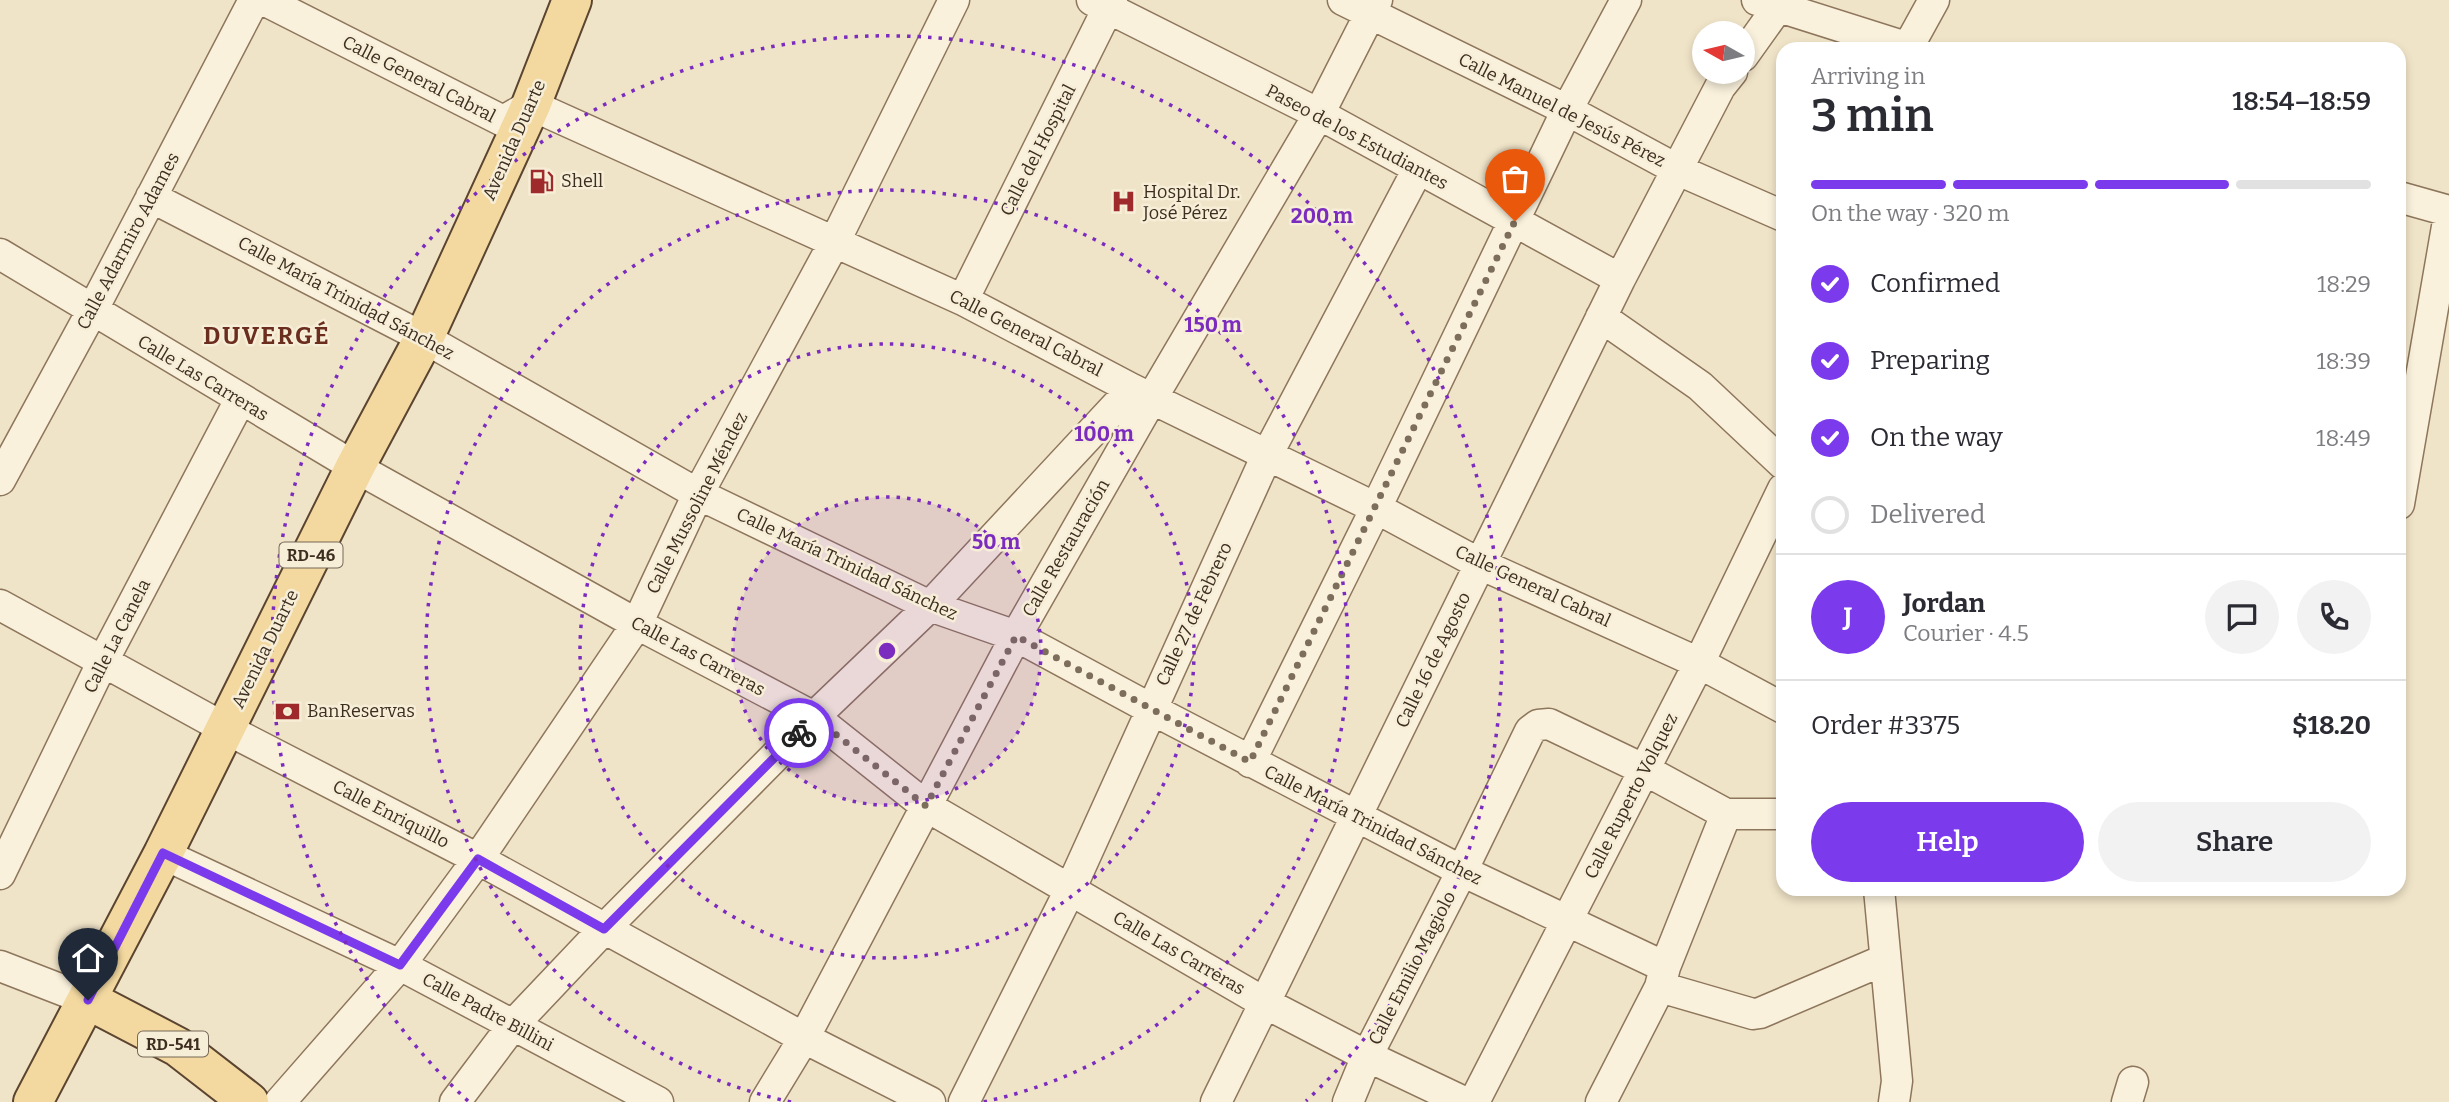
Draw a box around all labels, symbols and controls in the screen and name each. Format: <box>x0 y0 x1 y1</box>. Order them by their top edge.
north arrow <box>1692 21 1755 84</box>
map controls <box>1692 21 1755 84</box>
street label: Calle General Cabral <box>339 31 499 127</box>
street label: Calle Manuel de Jesús Pérez <box>1455 48 1669 172</box>
text: Arriving in <box>1811 62 1925 90</box>
street label: Avenida Duarte <box>478 76 550 204</box>
street label: Paseo de los Estudiantes <box>1262 80 1452 194</box>
street label: Calle del Hospital <box>995 81 1081 219</box>
text: 18:54–18:59 <box>2232 86 2371 117</box>
text: 3 min <box>1811 88 1934 143</box>
street label: Calle Adarmiro Adames <box>72 149 184 333</box>
pin <box>1485 149 1545 221</box>
icon: bag <box>1496 160 1534 198</box>
fuel station icon: Shell <box>527 167 555 195</box>
place label: Shell <box>561 170 603 192</box>
place label: Hospital Dr. José Pérez <box>1142 181 1240 224</box>
hospital icon: Hospital Dr. José Pérez <box>1109 188 1137 216</box>
text: On the way · 320 m <box>1811 199 2009 227</box>
text: 200 m <box>1291 203 1353 229</box>
street label: Calle María Trinidad Sánchez <box>234 232 458 364</box>
icon: check <box>1811 265 1849 303</box>
text: Confirmed <box>1870 268 2000 299</box>
text: 18:29 <box>2317 270 2371 298</box>
street label: Calle General Cabral <box>946 285 1106 381</box>
text: 150 m <box>1184 312 1242 338</box>
district label: DUVERGÉ <box>203 320 331 350</box>
street label: Calle Las Carreras <box>134 330 272 426</box>
icon: check <box>1811 342 1849 380</box>
text: Preparing <box>1870 345 1990 376</box>
text: 18:39 <box>2316 347 2371 375</box>
street label: Calle Mussoline Méndez <box>642 408 752 598</box>
icon: check <box>1811 419 1849 457</box>
text: 100 m <box>1074 421 1134 447</box>
text: On the way <box>1870 422 2003 453</box>
text: 18:49 <box>2316 424 2371 452</box>
street label: Calle Restauración <box>1018 475 1115 621</box>
text: Delivered <box>1870 499 1985 530</box>
street label: Calle María Trinidad Sánchez <box>733 503 961 625</box>
text: 50 m <box>972 529 1020 555</box>
street label: Calle 27 de Febrero <box>1151 539 1237 689</box>
street label: Calle General Cabral <box>1452 540 1614 632</box>
road number: RD-46 <box>280 542 342 568</box>
street label: Calle La Canela <box>79 575 155 697</box>
button: chat <box>2205 580 2279 654</box>
button: phone <box>2297 580 2371 654</box>
street label: Avenida Duarte <box>227 586 303 712</box>
text: Jordan <box>1903 588 1985 619</box>
street label: Calle 16 de Agosto <box>1391 589 1475 731</box>
text: J <box>1844 602 1852 633</box>
street label: Calle Las Carreras <box>627 611 769 701</box>
text: Courier · 4.5 <box>1903 619 2029 647</box>
centre of rings <box>875 639 899 663</box>
bank icon: BanReservas <box>273 697 301 725</box>
courier <box>764 698 834 768</box>
place label: BanReservas <box>307 700 415 722</box>
street label: Calle Ruperto Volquez <box>1580 709 1682 883</box>
text: Order #3375 <box>1811 710 1960 741</box>
text: $18.20 <box>2292 710 2371 741</box>
icon: bike <box>780 714 818 752</box>
street label: Calle María Trinidad Sánchez <box>1260 760 1486 890</box>
street label: Calle Enriquillo <box>329 775 453 853</box>
button: Help <box>1811 802 2084 882</box>
button: Share <box>2098 802 2371 882</box>
street label: Calle Emilio Magiolo <box>1364 887 1460 1049</box>
street label: Calle Las Carreras <box>1109 906 1249 1000</box>
pin <box>58 928 118 1000</box>
icon: home <box>69 939 107 977</box>
street label: Calle Padre Billini <box>418 968 558 1056</box>
road number: RD-541 <box>138 1032 208 1056</box>

